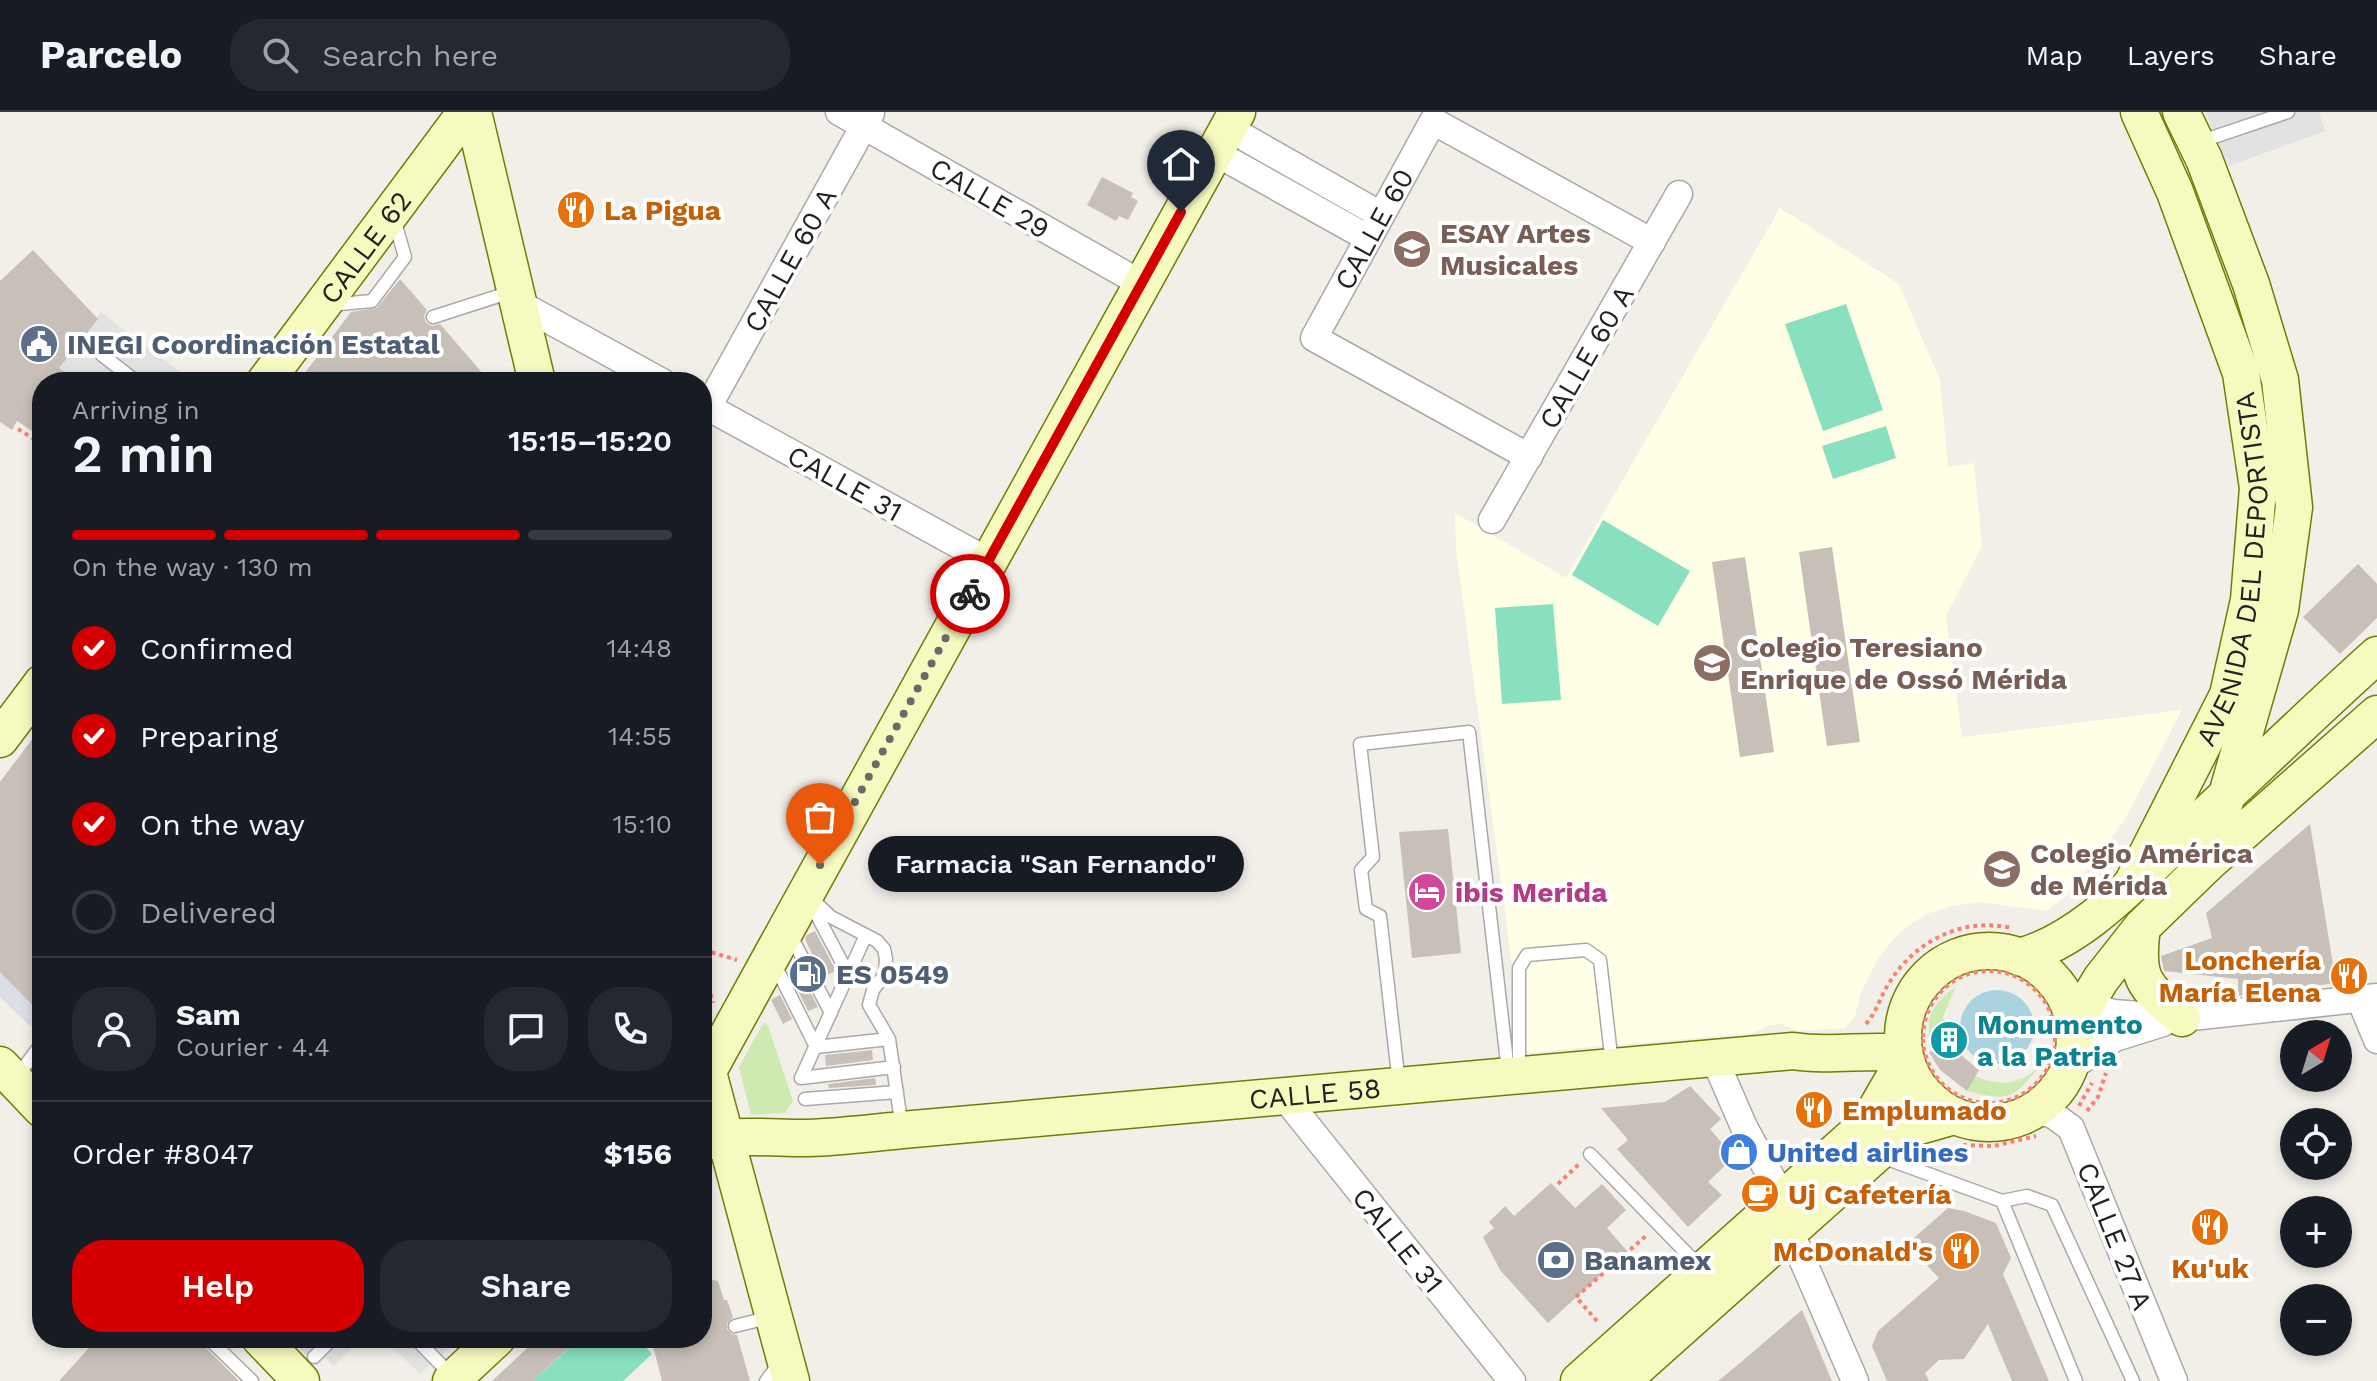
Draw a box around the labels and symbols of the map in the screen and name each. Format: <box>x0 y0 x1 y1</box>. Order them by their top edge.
pin <box>1147 130 1215 212</box>
street label: CALLE 29 <box>924 151 1055 246</box>
street label: CALLE 60 <box>1328 163 1421 296</box>
street label: CALLE 60 A <box>737 182 844 338</box>
street label: CALLE 62 <box>313 185 418 310</box>
restaurant icon: La Pigua <box>555 189 597 231</box>
place label: La Pigua <box>604 194 722 227</box>
place label: ESAY Artes Musicales <box>1440 217 1591 282</box>
school or university icon: ESAY Artes Musicales <box>1391 228 1433 270</box>
street label: CALLE 60 A <box>1532 280 1641 435</box>
public building icon: INEGI Coordinación Estatal <box>18 323 60 365</box>
place label: INEGI Coordinación Estatal <box>67 328 441 361</box>
street label: AVENIDA DEL DEPORTISTA <box>2189 390 2275 751</box>
street label: CALLE 31 <box>782 439 908 528</box>
courier <box>930 554 1010 634</box>
place label: Colegio Teresiano Enrique de Ossó Mérida <box>1740 631 2068 696</box>
school or university icon: Colegio Teresiano Enrique de Ossó Mérida <box>1691 642 1733 684</box>
pin <box>786 783 854 865</box>
callout: Farmacia "San Fernando" <box>868 837 1244 893</box>
place label: Colegio América de Mérida <box>2030 837 2254 902</box>
school or university icon: Colegio América de Mérida <box>1981 848 2023 890</box>
hotel icon: ibis Merida <box>1406 871 1448 913</box>
place label: ibis Merida <box>1455 876 1608 909</box>
place label: Lonchería María Elena <box>2159 944 2322 1009</box>
fuel station icon: ES 0549 <box>787 953 829 995</box>
restaurant icon: Lonchería María Elena <box>2328 955 2370 997</box>
place label: ES 0549 <box>836 958 949 991</box>
place label: Monumento a la Patria <box>1977 1008 2143 1073</box>
building icon: Monumento a la Patria <box>1928 1019 1970 1061</box>
north arrow <box>2280 1020 2352 1092</box>
street label: CALLE 58 <box>1248 1072 1382 1116</box>
restaurant icon: Emplumado <box>1793 1089 1835 1131</box>
place label: Emplumado <box>1842 1094 2007 1127</box>
shop icon: United airlines <box>1718 1131 1760 1173</box>
place label: United airlines <box>1767 1136 1969 1169</box>
street label: CALLE 27 A <box>2070 1158 2159 1315</box>
cafe icon: Uj Cafetería <box>1739 1173 1781 1215</box>
place label: Uj Cafetería <box>1788 1178 1952 1211</box>
street label: CALLE 31 <box>1345 1181 1450 1300</box>
restaurant icon: Ku'uk <box>2189 1206 2231 1248</box>
restaurant icon: McDonald's <box>1940 1230 1982 1272</box>
place label: McDonald's <box>1773 1235 1933 1268</box>
bank icon: Banamex <box>1535 1239 1577 1281</box>
place label: Banamex <box>1584 1244 1712 1277</box>
place label: Ku'uk <box>2171 1252 2249 1285</box>

